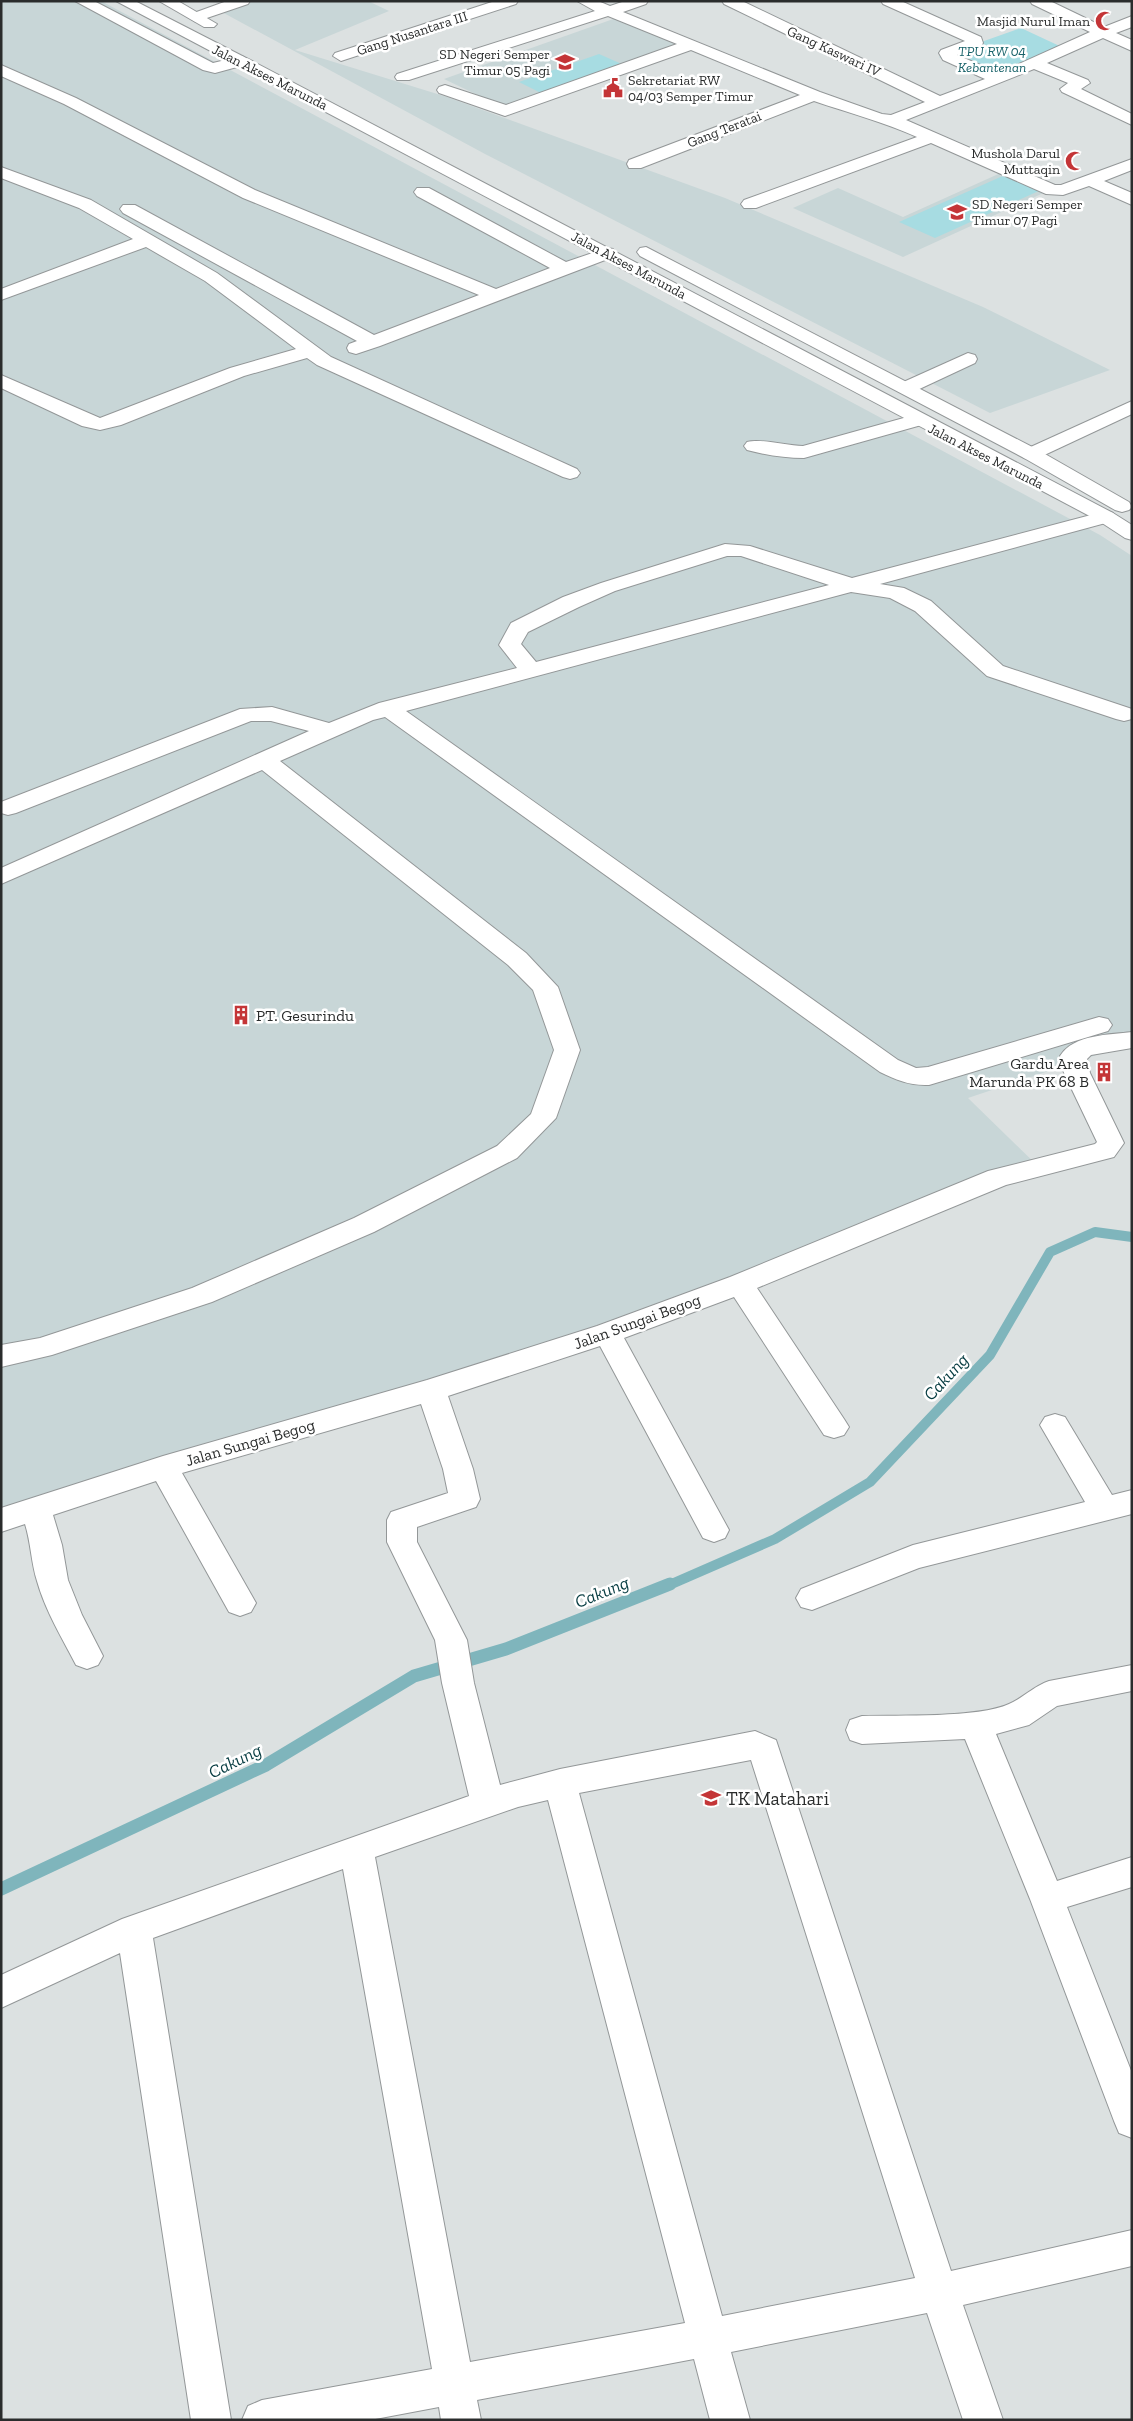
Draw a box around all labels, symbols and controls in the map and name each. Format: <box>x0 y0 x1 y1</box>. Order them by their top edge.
street label: Gang Nusantara III <box>355 8 470 59</box>
mosque icon: Masjid Nurul Iman <box>1094 10 1116 32</box>
place label: Masjid Nurul Iman <box>977 13 1090 30</box>
street label: Gang Kaswari IV <box>784 22 884 81</box>
street label: Jalan Akses Marunda <box>209 41 331 114</box>
park label: TPU RW 04 Kebantenan <box>958 43 1026 76</box>
place label: SD Negeri Semper Timur 05 Pagi <box>439 46 550 79</box>
school or university icon: SD Negeri Semper Timur 05 Pagi <box>554 51 576 73</box>
place label: Sekretariat RW 04/03 Semper Timur <box>628 72 754 105</box>
public building icon: Sekretariat RW 04/03 Semper Timur <box>602 77 624 99</box>
street label: Gang Teratai <box>685 108 764 151</box>
place label: Mushola Darul Muttaqin <box>971 145 1060 178</box>
mosque icon: Mushola Darul Muttaqin <box>1064 150 1086 172</box>
place label: SD Negeri Semper Timur 07 Pagi <box>972 196 1083 229</box>
school or university icon: SD Negeri Semper Timur 07 Pagi <box>946 201 968 223</box>
street label: Jalan Akses Marunda <box>568 228 689 303</box>
street label: Jalan Akses Marunda <box>925 420 1047 493</box>
building icon: PT. Gesurindu <box>230 1004 252 1026</box>
place label: PT. Gesurindu <box>256 1006 354 1025</box>
place label: Gardu Area Marunda PK 68 B <box>969 1054 1089 1091</box>
building icon: Gardu Area Marunda PK 68 B <box>1093 1061 1115 1083</box>
street label: Jalan Sungai Begog <box>571 1290 703 1353</box>
water label: Cakung <box>919 1348 974 1405</box>
street label: Jalan Sungai Begog <box>183 1415 317 1470</box>
water label: Cakung <box>572 1571 633 1613</box>
water label: Cakung <box>205 1738 266 1783</box>
school or university icon: TK Matahari <box>700 1787 722 1809</box>
place label: TK Matahari <box>726 1787 829 1810</box>

